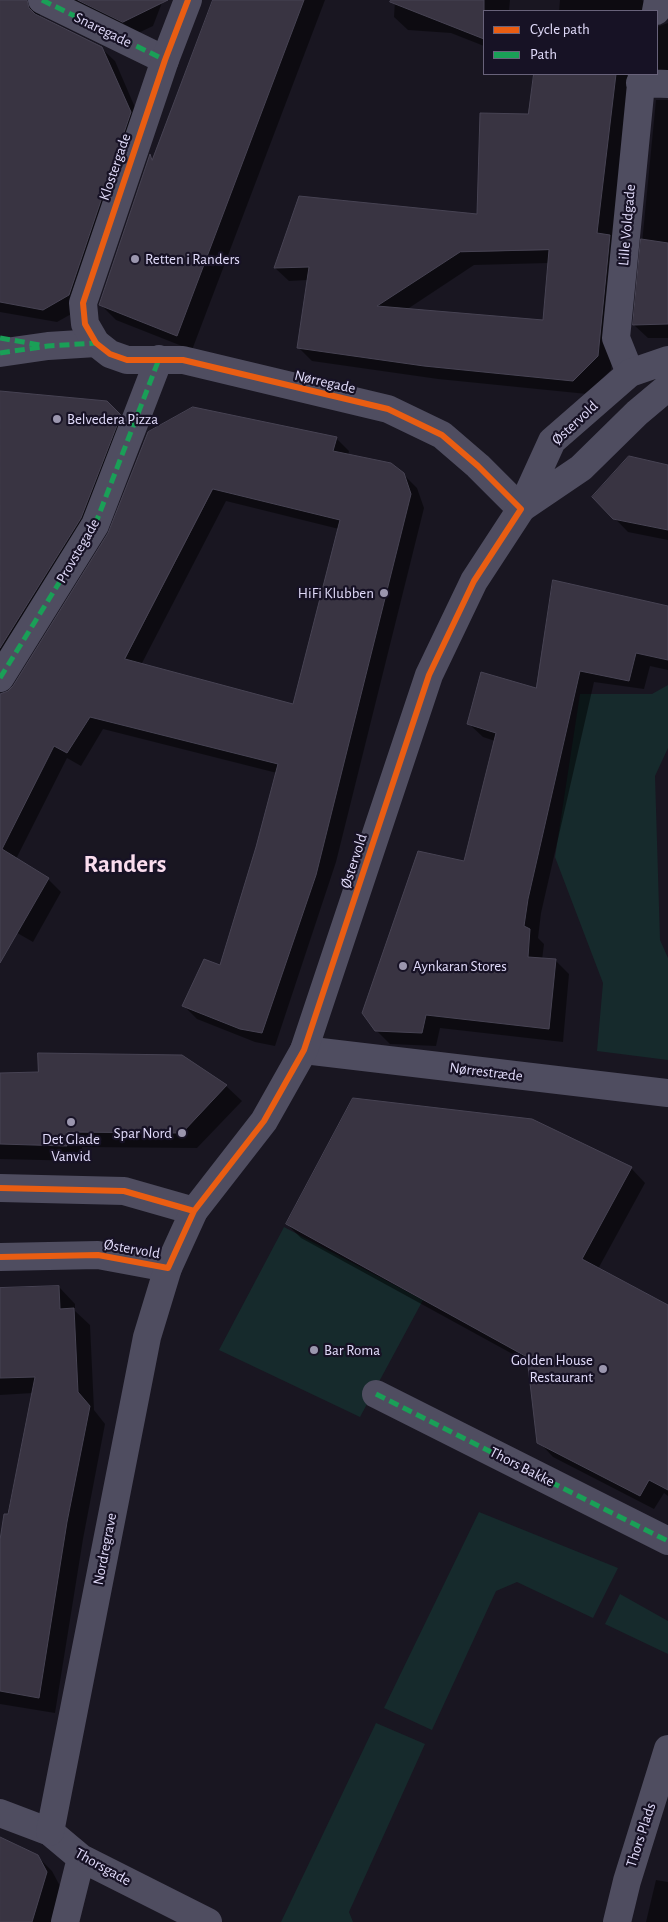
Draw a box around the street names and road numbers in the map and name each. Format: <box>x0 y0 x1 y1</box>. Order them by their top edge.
street label: Snaregade <box>71 8 135 52</box>
street label: Klostergade <box>95 131 135 203</box>
street label: Lille Voldgade <box>614 183 640 267</box>
street label: Nørregade <box>293 366 357 398</box>
street label: Østervold <box>548 397 602 449</box>
street label: Provstegade <box>52 516 104 586</box>
street label: Østervold <box>337 831 371 891</box>
street label: Nørrestræde <box>448 1059 524 1085</box>
street label: Østervold <box>103 1235 161 1263</box>
street label: Thors Bakke <box>487 1443 557 1491</box>
street label: Nordregrave <box>89 1511 121 1587</box>
street label: Thors Plads <box>622 1800 660 1870</box>
street label: Thorsgade <box>72 1844 134 1890</box>

